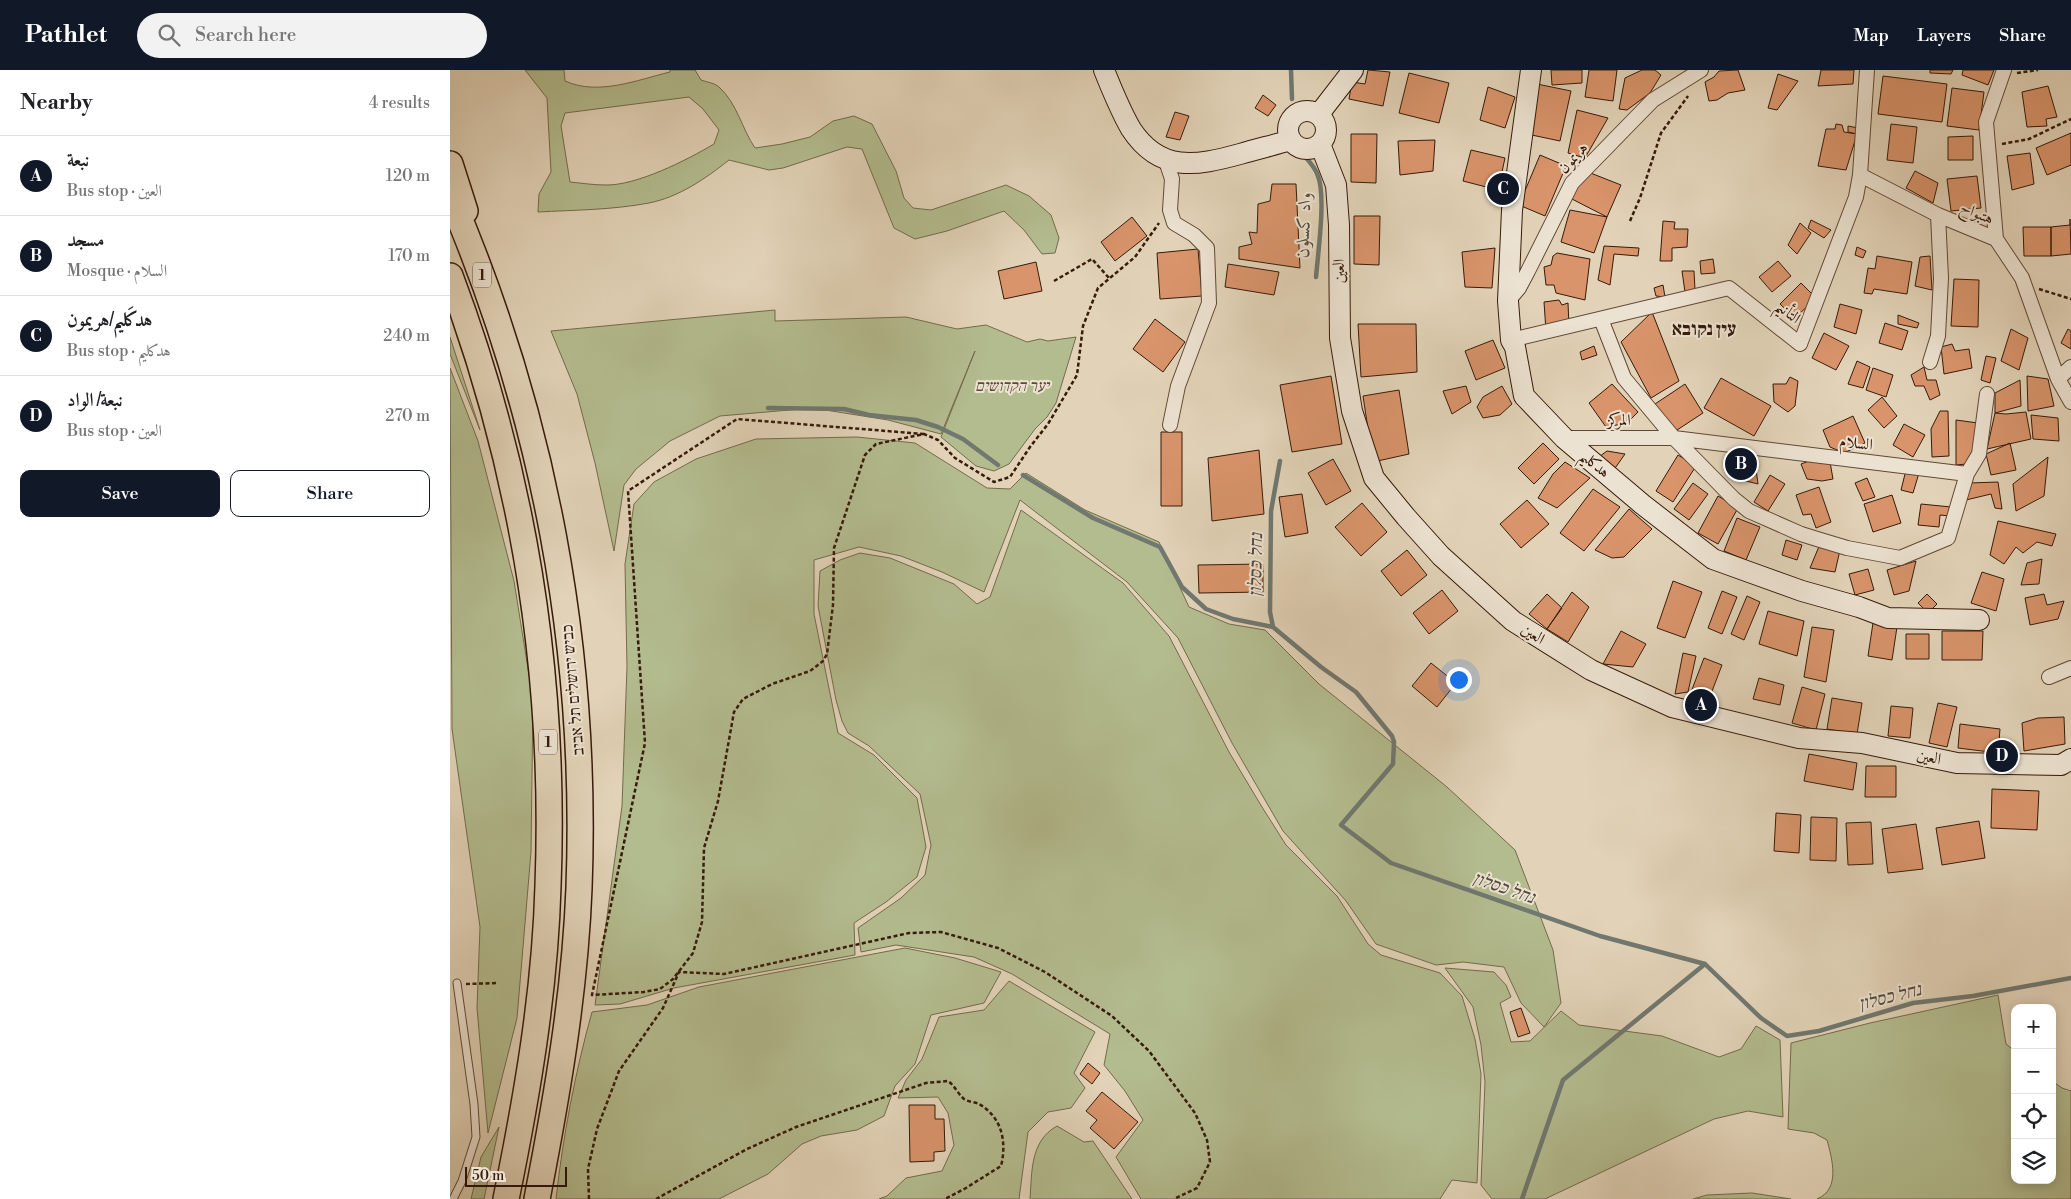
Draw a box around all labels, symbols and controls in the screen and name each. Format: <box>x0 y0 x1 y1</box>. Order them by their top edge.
search box <box>137 13 487 58</box>
text: Pathlet <box>25 20 107 50</box>
icon: search <box>155 21 183 49</box>
text: Search here <box>195 23 296 47</box>
text: Map <box>1854 24 1889 47</box>
text: Layers <box>1917 24 1971 47</box>
text: Share <box>1999 24 2046 47</box>
text: Nearby <box>20 90 93 116</box>
text: 4 results <box>369 93 430 113</box>
street label: هريمون <box>1554 138 1592 178</box>
text: نبعة <box>67 148 90 172</box>
text: A <box>30 166 42 186</box>
text: 120 m <box>386 166 430 186</box>
pin: C <box>1487 170 1519 208</box>
text: Bus stop · العين <box>67 181 162 201</box>
water label: واد كسلون <box>1291 192 1317 258</box>
street label: هتبواح <box>1956 197 1997 233</box>
text: مسجد <box>67 228 104 252</box>
text: B <box>30 246 42 266</box>
text: 170 m <box>388 246 430 266</box>
street label: العين <box>1329 259 1349 283</box>
text: Mosque · السلام <box>67 261 167 281</box>
road number: 1 <box>473 262 491 288</box>
street label: التأنيم <box>1768 294 1806 333</box>
text: هدكَليم/هريمون <box>67 308 152 332</box>
district label: עין נקובא <box>1672 317 1736 341</box>
text: C <box>30 326 42 346</box>
text: 240 m <box>383 326 430 346</box>
text: Bus stop · هدكليم <box>67 341 171 361</box>
park label: יער הקדושים <box>975 376 1051 396</box>
text: نبعة/ الواد <box>67 388 123 412</box>
text: D <box>30 406 42 426</box>
text: 270 m <box>385 406 430 426</box>
street label: المركز <box>1605 410 1631 430</box>
text: Bus stop · العين <box>67 421 162 441</box>
street label: السلام <box>1838 431 1874 459</box>
pin: B <box>1725 445 1757 483</box>
street label: هدكليم <box>1572 446 1614 487</box>
button: Save <box>20 470 220 517</box>
button: Share <box>230 470 430 517</box>
water label: נחל כסלון <box>1244 531 1268 597</box>
street label: العين <box>1517 619 1549 649</box>
street label: כביש ירושלים תל אביב <box>557 624 589 756</box>
your location <box>1446 667 1472 693</box>
pin: A <box>1685 686 1717 724</box>
road number: 1 <box>539 730 557 754</box>
pin: D <box>1986 737 2018 775</box>
street label: العين <box>1915 745 1943 769</box>
water label: נחל כסלון <box>1470 867 1540 910</box>
water label: נחל כסלון <box>1856 978 1926 1016</box>
map controls <box>2011 1004 2056 1184</box>
button: + <box>2011 1004 2056 1049</box>
button: − <box>2011 1049 2056 1094</box>
button: locate <box>2011 1094 2056 1139</box>
button: layers <box>2011 1139 2056 1184</box>
scale bar <box>465 1164 568 1187</box>
text: 50 m <box>472 1167 504 1185</box>

